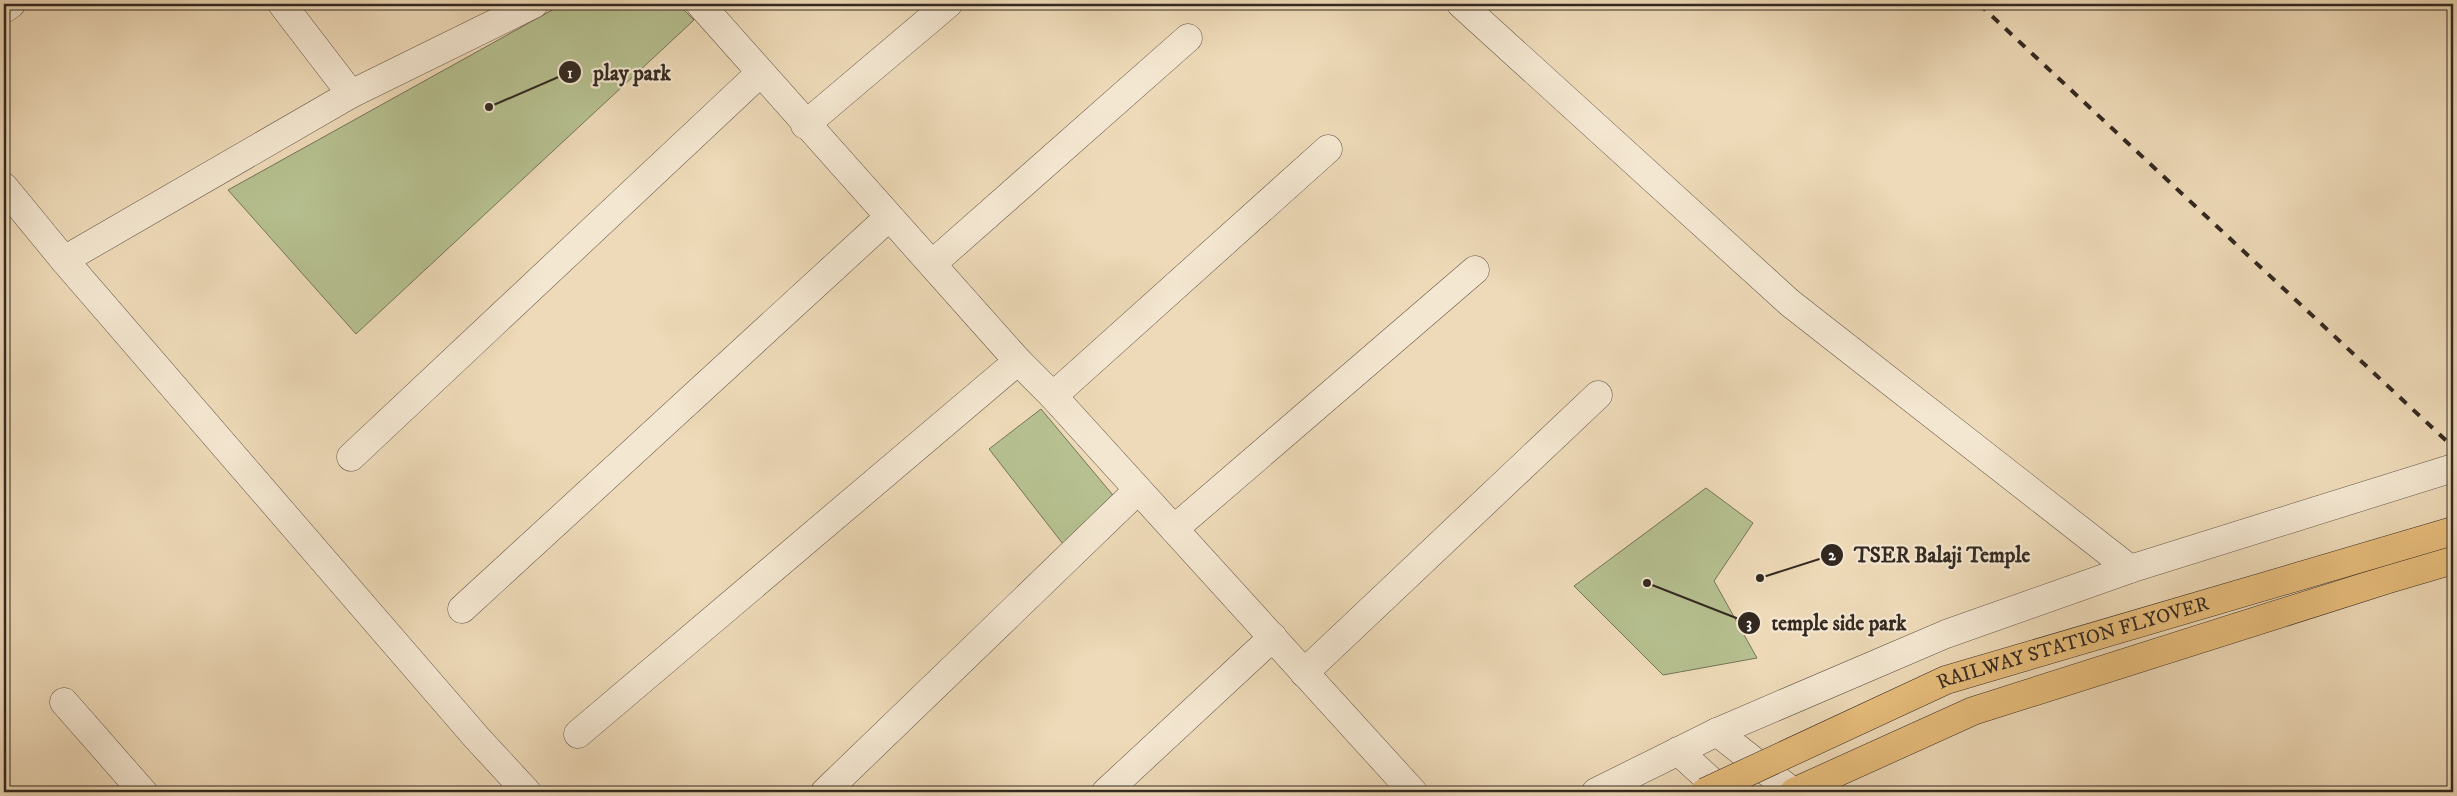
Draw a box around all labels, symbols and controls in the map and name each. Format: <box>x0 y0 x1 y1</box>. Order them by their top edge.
callout: play park <box>558 54 680 90</box>
text: play park <box>592 61 671 87</box>
text: 1 <box>567 64 573 83</box>
callout: TSER Balaji Temple <box>1819 537 2040 573</box>
text: TSER Balaji Temple <box>1853 543 2030 570</box>
text: 2 <box>1828 546 1836 565</box>
street label: RAILWAY STATION FLYOVER <box>1933 591 2212 695</box>
callout: temple side park <box>1737 605 1916 641</box>
text: temple side park <box>1772 611 1907 637</box>
text: 3 <box>1746 614 1752 633</box>

